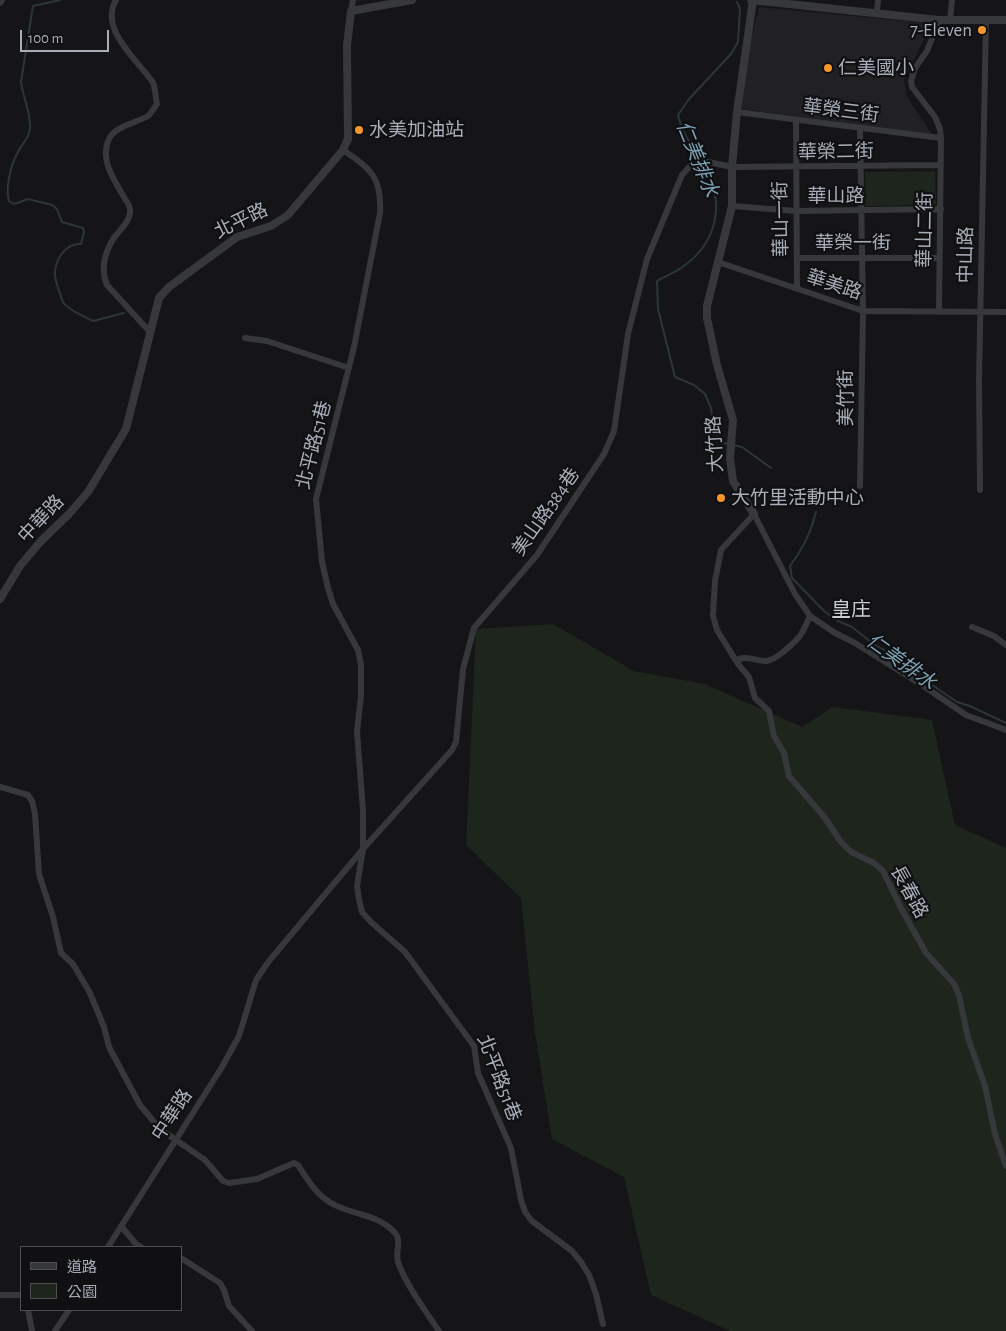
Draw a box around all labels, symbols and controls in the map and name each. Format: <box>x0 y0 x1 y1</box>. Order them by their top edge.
place label: 7-Eleven <box>910 19 972 41</box>
scale bar <box>22 20 111 52</box>
marker: 7-Eleven <box>976 24 988 36</box>
text: 100 m <box>28 31 63 46</box>
place label: 仁美國小 <box>838 57 914 79</box>
marker: 仁美國小 <box>822 62 834 74</box>
street label: 華榮三街 <box>802 95 880 127</box>
water label: 仁美排水 <box>671 117 723 201</box>
place label: 水美加油站 <box>369 119 464 141</box>
marker: 水美加油站 <box>353 124 365 136</box>
street label: 華榮二街 <box>798 140 874 164</box>
street label: 華山一街 <box>769 181 793 257</box>
street label: 華山路 <box>808 185 864 207</box>
street label: 華山二街 <box>913 192 937 268</box>
street label: 北平路 <box>210 198 272 244</box>
street label: 中山路 <box>954 226 978 284</box>
street label: 華榮一街 <box>815 232 891 254</box>
street label: 華美路 <box>803 265 865 305</box>
street label: 美竹街 <box>835 370 857 426</box>
street label: 北平路51巷 <box>292 398 336 492</box>
street label: 大竹路 <box>702 415 728 473</box>
street label: 美山路384巷 <box>507 464 585 560</box>
place label: 大竹里活動中心 <box>731 487 864 509</box>
street label: 中華路 <box>13 490 69 548</box>
marker: 大竹里活動中心 <box>715 492 727 504</box>
district label: 皇庄 <box>831 598 871 622</box>
water label: 仁美排水 <box>862 629 940 695</box>
street label: 長春路 <box>885 862 933 922</box>
street label: 北平路51巷 <box>472 1032 526 1124</box>
street label: 中華路 <box>147 1085 197 1145</box>
legend <box>20 1246 182 1311</box>
text: 道路 <box>67 1260 97 1275</box>
text: 公園 <box>67 1285 97 1300</box>

